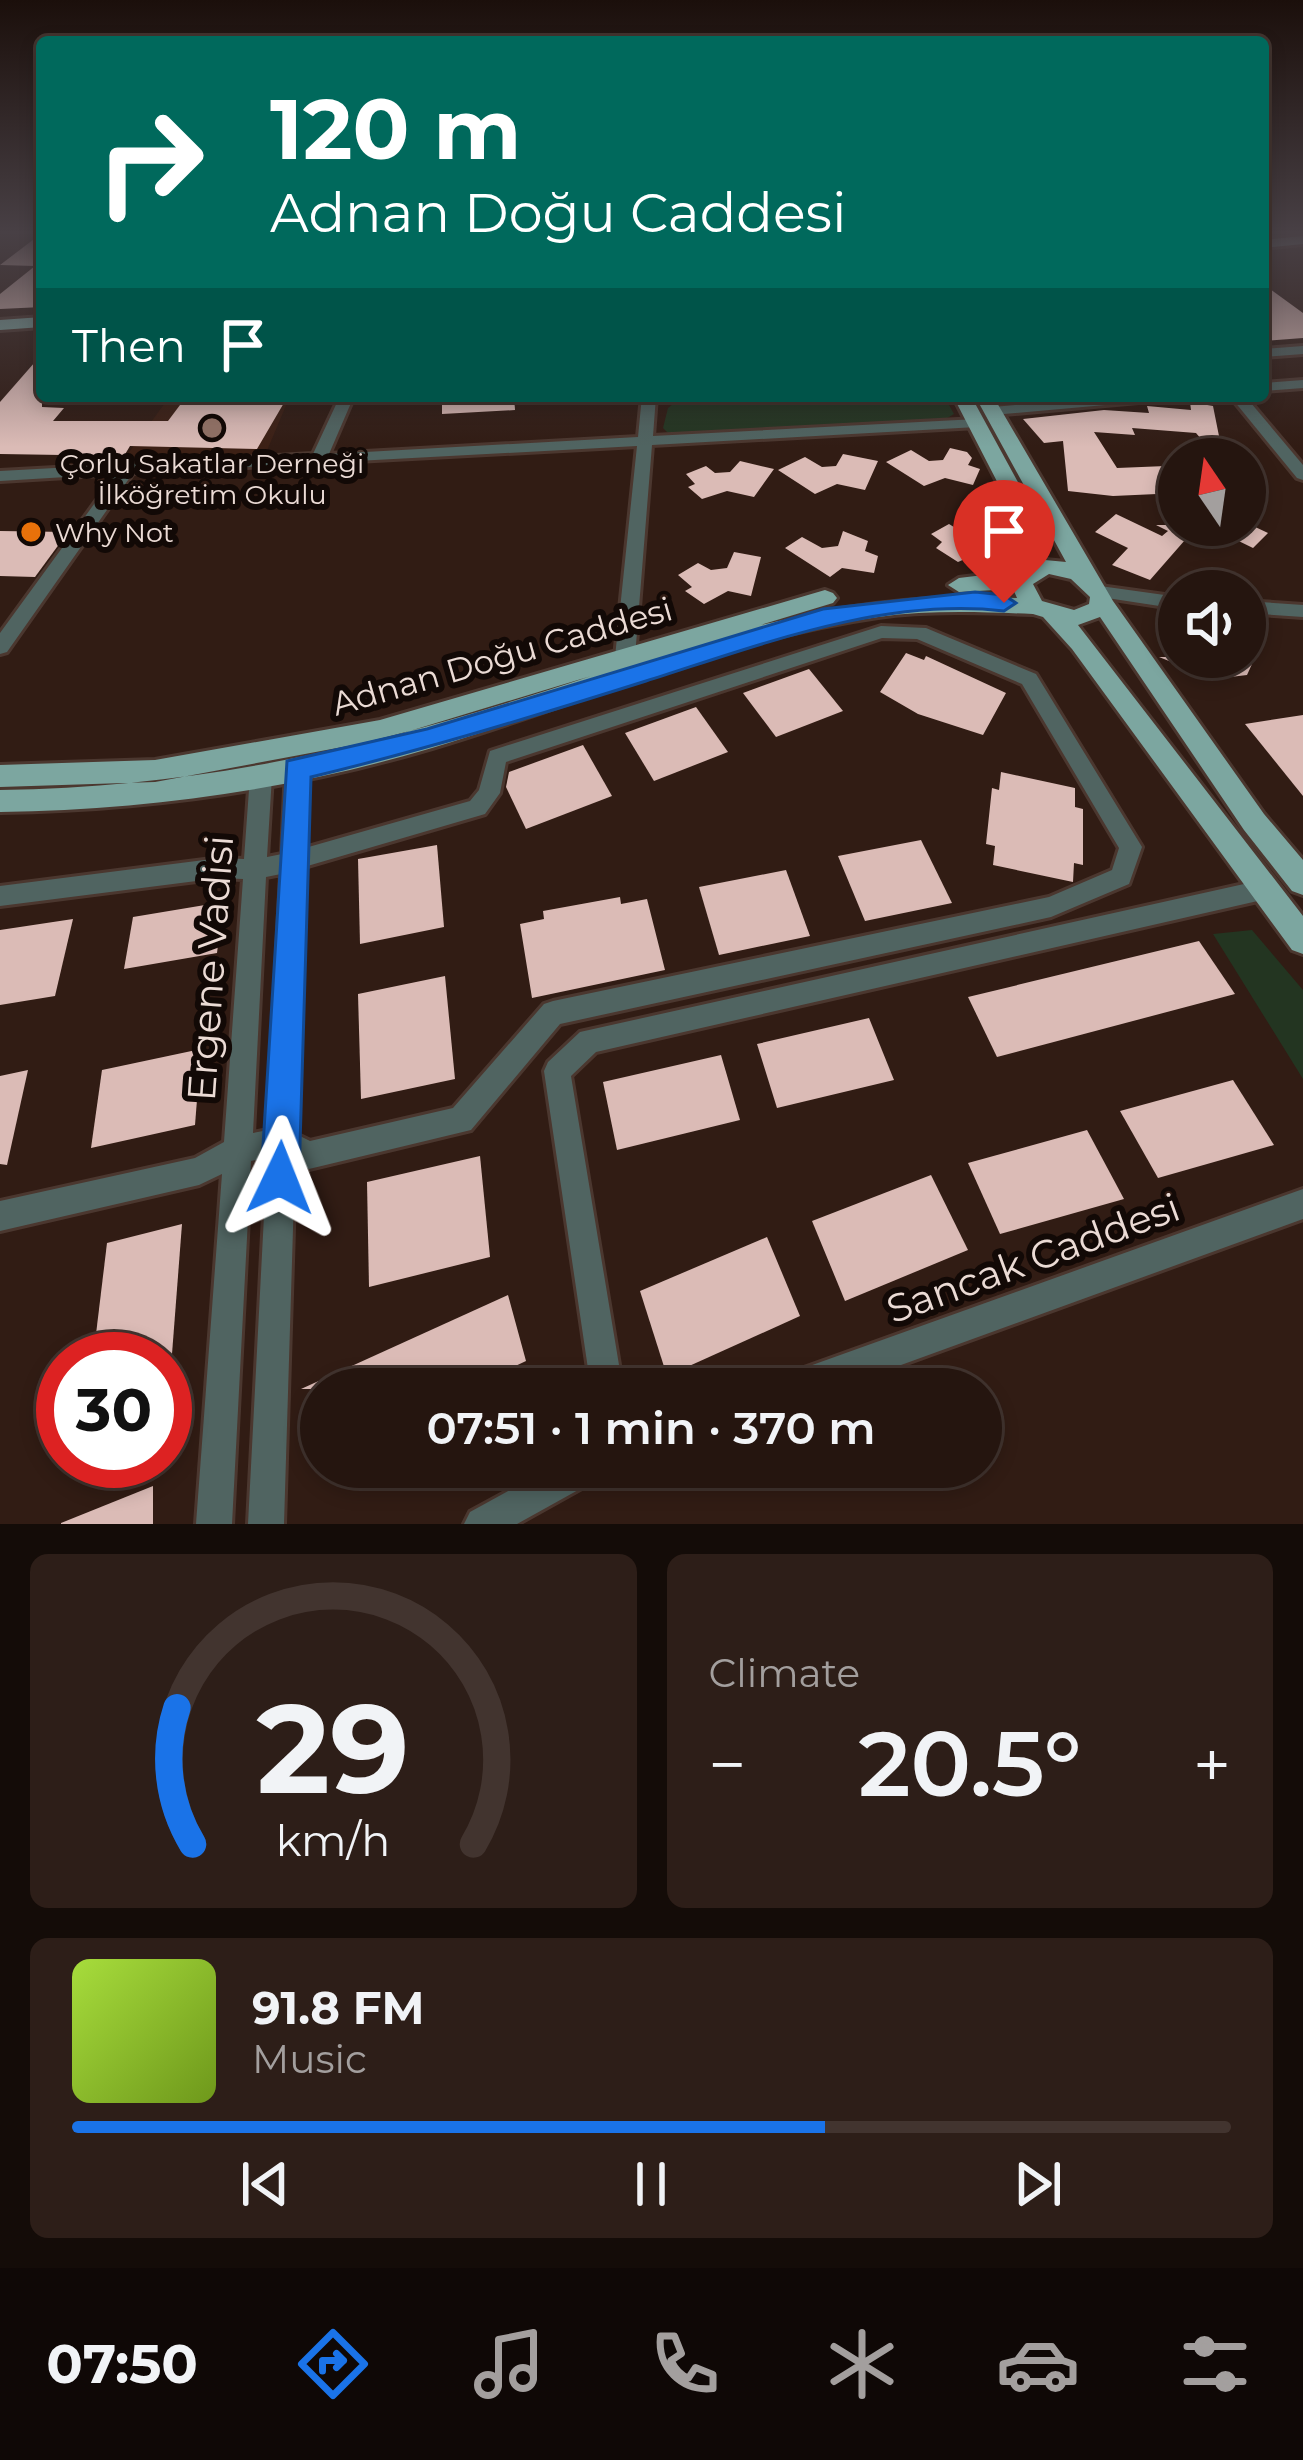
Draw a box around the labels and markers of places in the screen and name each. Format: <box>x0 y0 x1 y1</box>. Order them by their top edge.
marker: Çorlu Sakatlar Derneği İlköğretim Okulu <box>199 415 225 441</box>
place label: Çorlu Sakatlar Derneği İlköğretim Okulu <box>60 447 364 511</box>
pin <box>953 480 1055 603</box>
place label: Why Not <box>55 516 174 549</box>
marker: Why Not <box>18 519 44 545</box>

